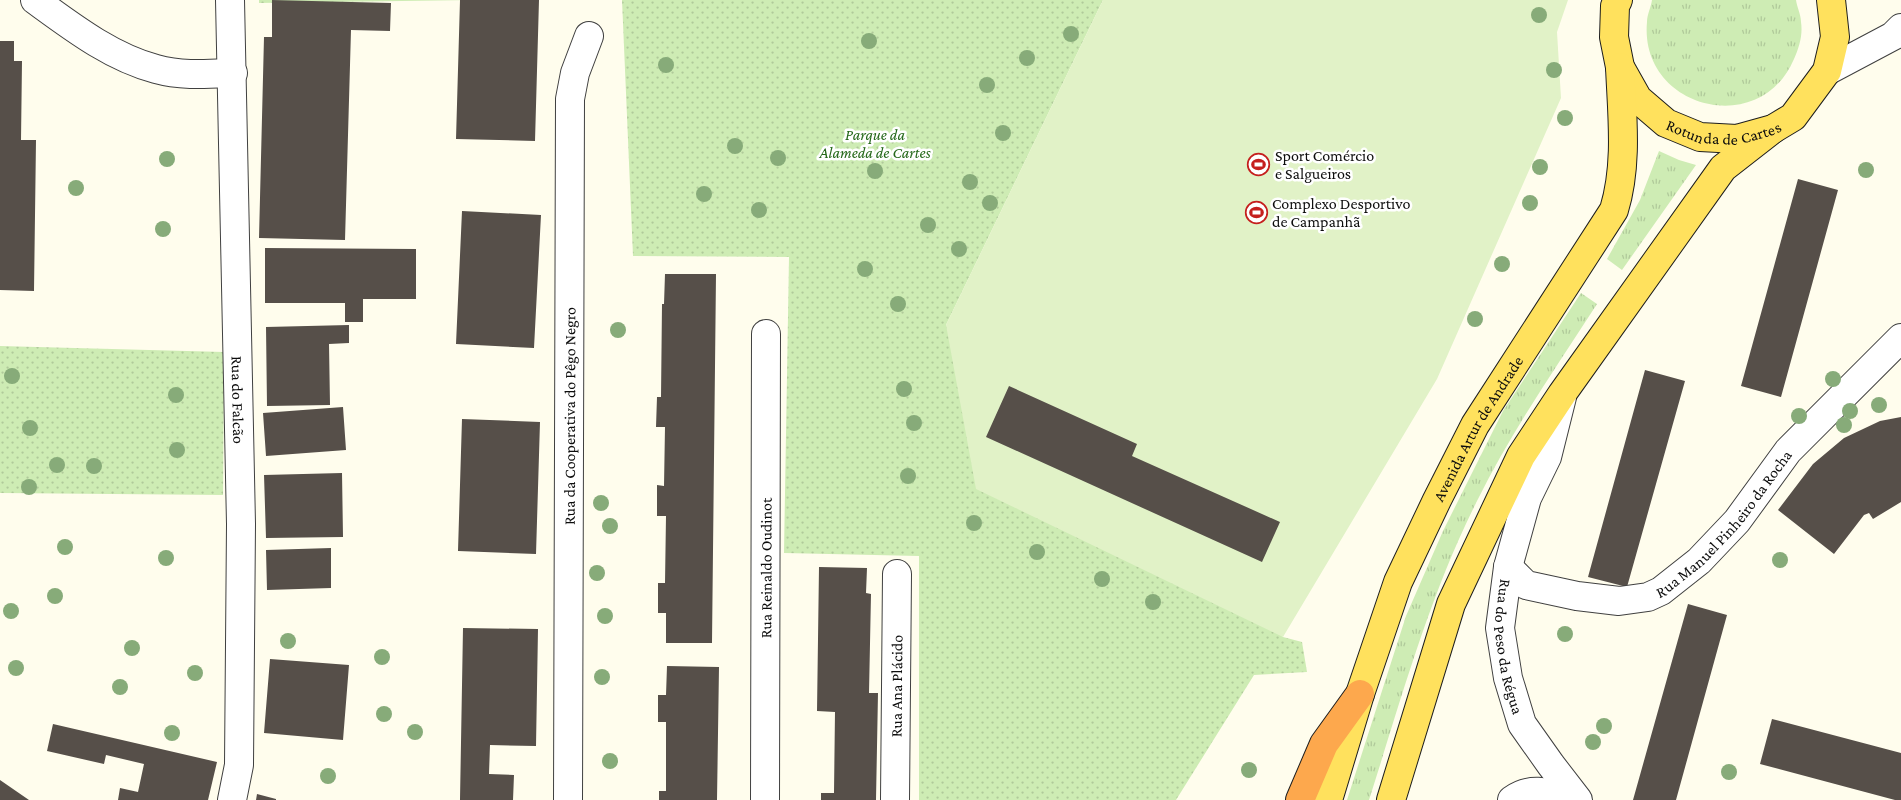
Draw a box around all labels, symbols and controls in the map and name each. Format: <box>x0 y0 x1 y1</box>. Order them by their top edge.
street label: Rotunda de Cartes <box>1665 110 1783 130</box>
text: Rotunda de Cartes <box>1664 116 1784 148</box>
park label: Parque da Alameda de Cartes <box>818 126 931 161</box>
place label: Sport Comércio e Salgueiros <box>1275 147 1374 183</box>
sports icon: Sport Comércio e Salgueiros <box>1247 152 1271 176</box>
place label: Complexo Desportivo de Campanhã <box>1272 195 1410 231</box>
sports icon: Complexo Desportivo de Campanhã <box>1244 200 1268 224</box>
street label: Rua da Cooperativa do Pêgo Negro <box>561 307 579 525</box>
street label: Avenida Artur de Andrade <box>1430 353 1526 504</box>
street label: Rua do Falcão <box>228 356 247 444</box>
street label: Rua Manuel Pinheiro da Rocha <box>1653 446 1795 601</box>
street label: Rua Reinaldo Oudinot <box>757 497 775 638</box>
street label: Rua do Peso da Régua <box>1491 578 1527 717</box>
street label: Rua Ana Plácido <box>888 635 905 737</box>

